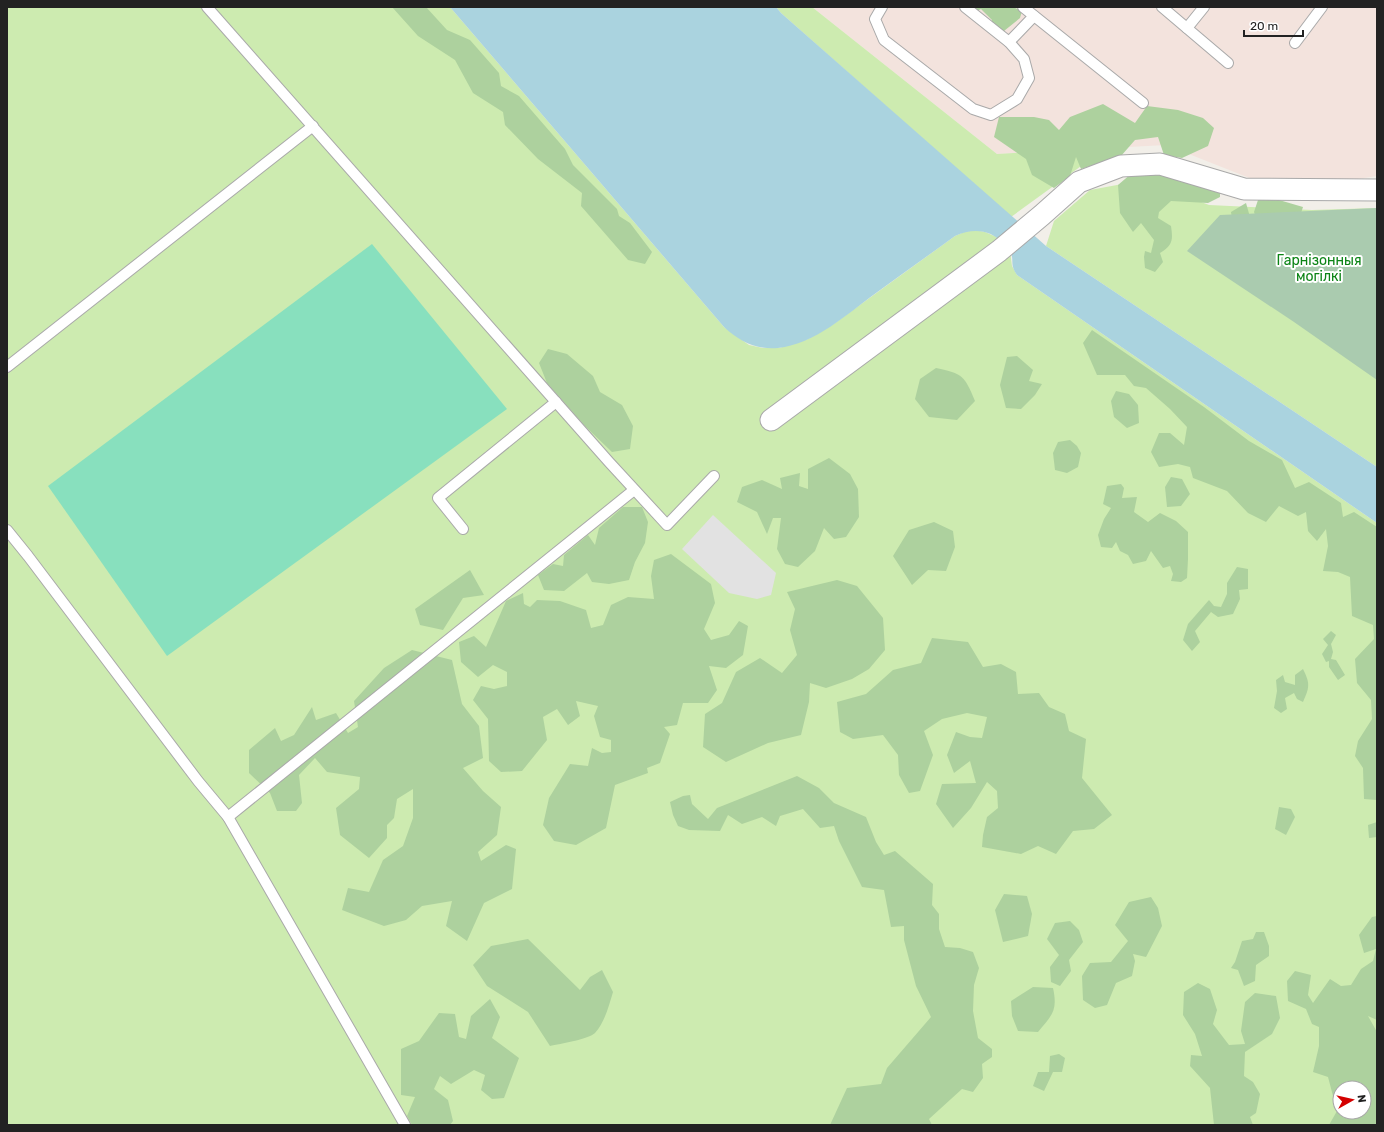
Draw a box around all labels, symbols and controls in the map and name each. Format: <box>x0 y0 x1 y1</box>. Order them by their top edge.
scale bar <box>1244 12 1303 38</box>
text: 20 m <box>1250 19 1278 33</box>
park label: Гарнізонныя могілкі <box>1276 252 1362 285</box>
north arrow <box>1332 1080 1372 1120</box>
text: N <box>1354 1094 1368 1104</box>

